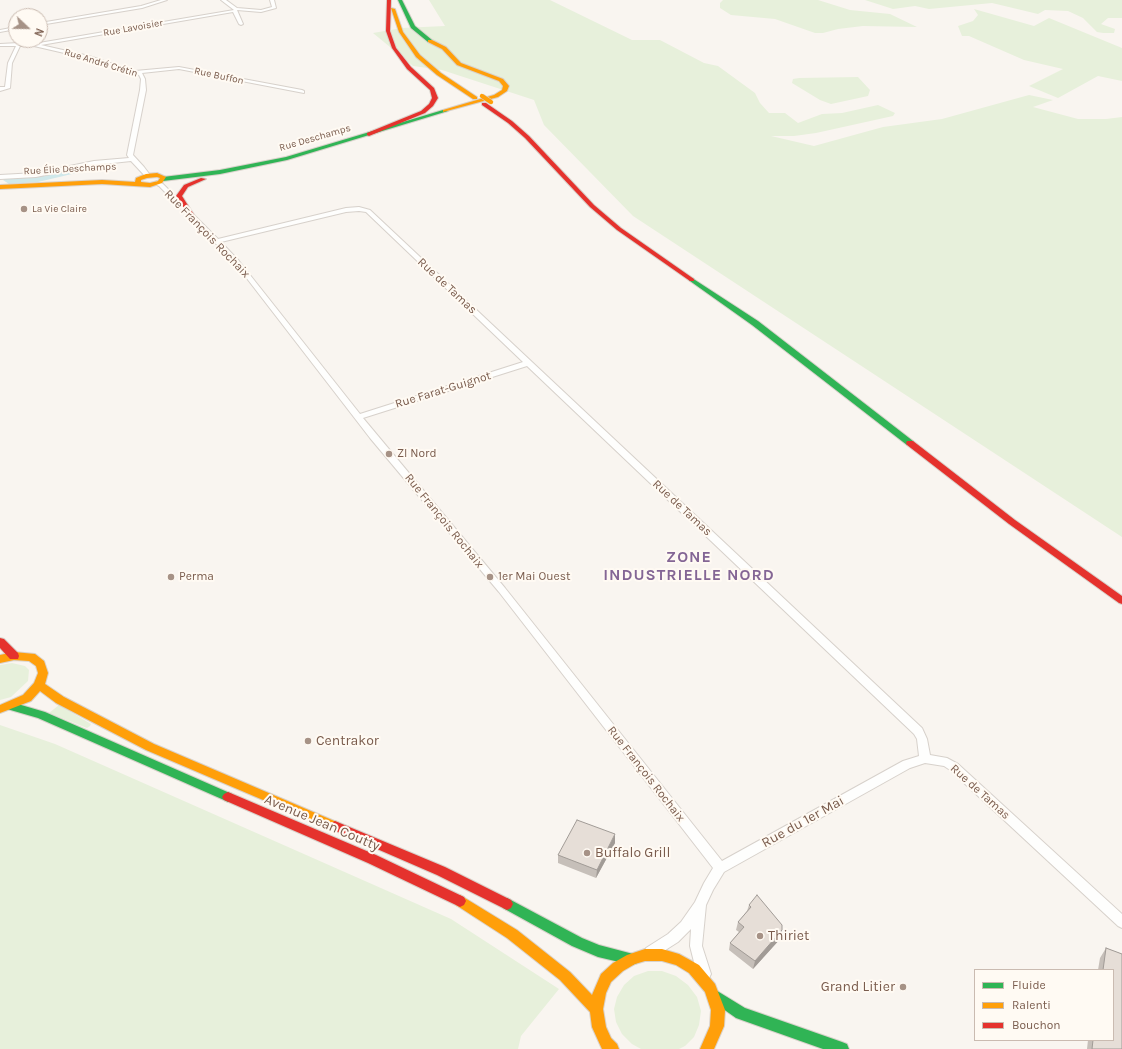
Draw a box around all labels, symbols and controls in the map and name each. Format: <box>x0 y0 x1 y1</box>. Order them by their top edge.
north arrow <box>8 8 48 48</box>
street label: Rue Lavoisier <box>102 17 164 39</box>
text: N <box>31 26 46 38</box>
street label: Rue André Crétin <box>63 46 139 80</box>
street label: Rue Buffon <box>193 65 245 87</box>
street label: Rue Deschamps <box>278 122 352 154</box>
street label: Rue Élie Deschamps <box>23 161 117 177</box>
street label: Rue François Rochaix <box>161 187 253 281</box>
place label: La Vie Claire <box>32 203 87 215</box>
marker: La Vie Claire <box>19 204 29 214</box>
street label: Rue de Tamas <box>414 255 480 317</box>
street label: Rue Farat-Guignot <box>393 369 493 411</box>
place label: ZI Nord <box>397 447 437 461</box>
marker: ZI Nord <box>384 449 394 459</box>
street label: Rue François Rochaix <box>402 471 486 571</box>
street label: Rue de Tamas <box>649 477 715 539</box>
district label: ZONE INDUSTRIELLE NORD <box>603 547 775 585</box>
place label: Perma <box>179 570 214 584</box>
place label: 1er Mai Ouest <box>498 570 571 584</box>
marker: Perma <box>166 572 176 582</box>
marker: 1er Mai Ouest <box>485 572 495 582</box>
street label: Rue François Rochaix <box>604 723 688 825</box>
place label: Centrakor <box>316 733 379 749</box>
marker: Centrakor <box>303 736 313 746</box>
street label: Rue de Tamas <box>947 761 1013 823</box>
street label: Avenue Jean Coutty <box>262 791 382 855</box>
street label: Rue du 1er Mai <box>759 792 847 852</box>
place label: Buffalo Grill <box>595 845 670 861</box>
marker: Buffalo Grill <box>582 848 592 858</box>
place label: Thiriet <box>768 928 809 944</box>
marker: Thiriet <box>755 931 765 941</box>
legend <box>974 969 1114 1041</box>
text: Fluide <box>1012 978 1046 992</box>
place label: Grand Litier <box>821 979 895 995</box>
marker: Grand Litier <box>898 982 908 992</box>
text: Ralenti <box>1012 998 1051 1012</box>
text: Bouchon <box>1012 1018 1061 1032</box>

